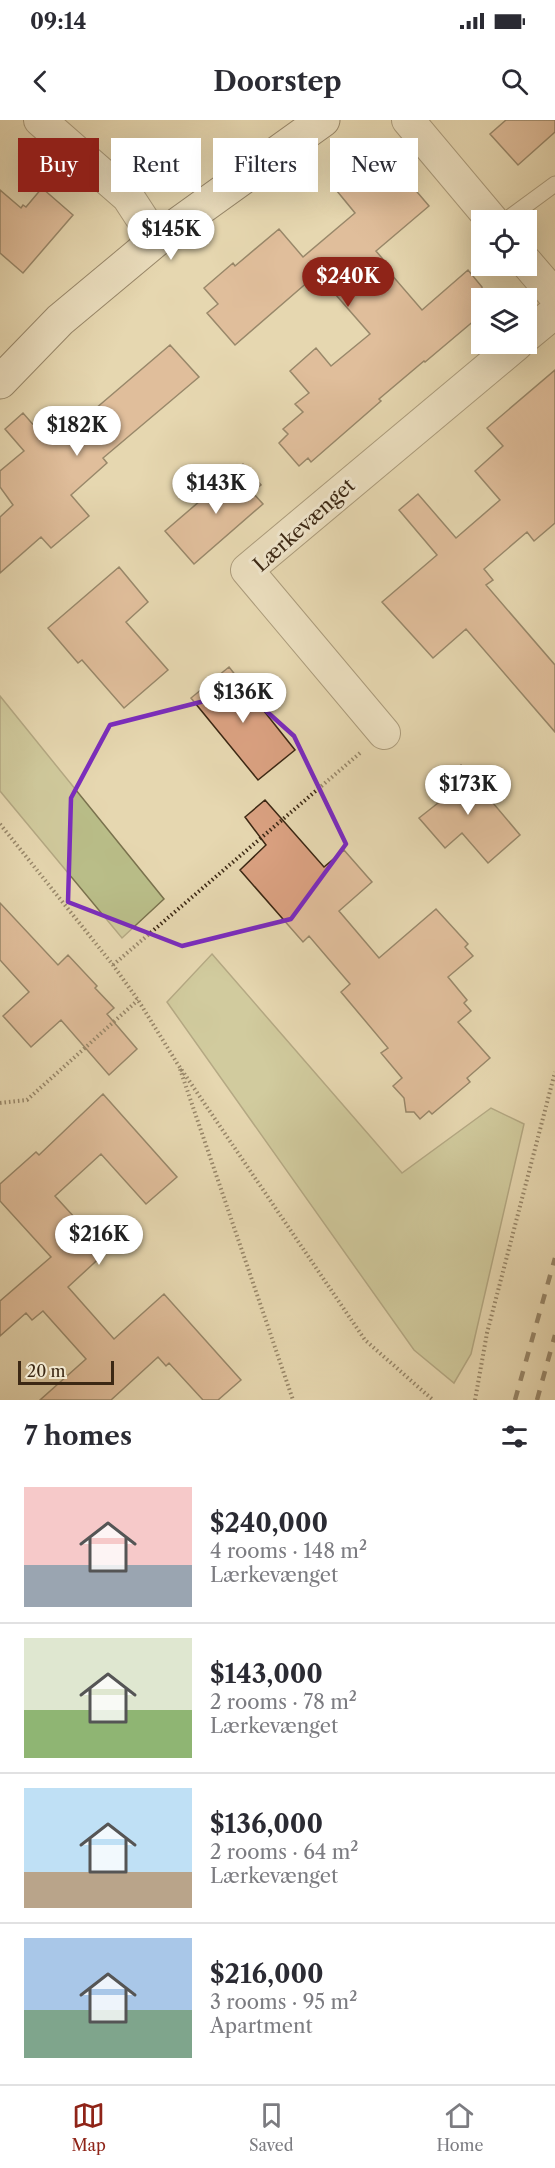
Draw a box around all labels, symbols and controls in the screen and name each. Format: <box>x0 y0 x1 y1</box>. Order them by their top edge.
text: 09:14 <box>30 8 87 35</box>
icon: back <box>24 65 57 98</box>
text: Doorstep <box>213 65 342 98</box>
icon: search <box>498 65 531 98</box>
chip: Buy <box>18 138 99 192</box>
chip: Rent <box>111 138 201 192</box>
chip: Filters <box>213 138 318 192</box>
chip: New <box>330 138 418 192</box>
pin: $145K <box>129 210 213 261</box>
map controls <box>471 210 537 354</box>
button: locate <box>471 210 537 276</box>
text: $145K <box>141 217 201 241</box>
pin: $240K <box>306 257 390 308</box>
text: $240K <box>316 264 380 288</box>
button: layers <box>471 288 537 354</box>
pin: $182K <box>35 406 119 457</box>
text: $182K <box>47 413 107 437</box>
pin: $143K <box>174 464 258 515</box>
text: $143K <box>186 471 246 495</box>
street label: Lærkevænget <box>248 473 360 577</box>
pin: $136K <box>201 673 285 724</box>
text: $136K <box>213 680 273 704</box>
pin: $173K <box>426 765 510 816</box>
text: $173K <box>439 772 497 796</box>
pin: $216K <box>57 1215 141 1266</box>
text: $216K <box>69 1222 129 1246</box>
scale bar <box>18 1358 114 1386</box>
text: 20 m <box>27 1361 66 1381</box>
text: 7 homes <box>24 1420 132 1452</box>
icon: filters <box>498 1420 531 1453</box>
text: $240,000 <box>210 1507 328 1539</box>
icon: home <box>72 1511 144 1583</box>
text: 4 rooms · 148 m² <box>210 1539 367 1563</box>
text: Lærkevænget <box>210 1563 338 1587</box>
text: $143,000 <box>210 1658 323 1690</box>
icon: home <box>72 1662 144 1734</box>
text: 2 rooms · 78 m² <box>210 1690 357 1714</box>
text: Lærkevænget <box>210 1714 338 1738</box>
text: $136,000 <box>210 1808 323 1840</box>
icon: home <box>72 1812 144 1884</box>
text: 2 rooms · 64 m² <box>210 1840 359 1864</box>
text: Lærkevænget <box>210 1864 338 1888</box>
text: $216,000 <box>210 1958 324 1990</box>
icon: home <box>72 1962 144 2034</box>
text: 3 rooms · 95 m² <box>210 1990 357 2014</box>
text: Apartment <box>210 2014 313 2038</box>
tab: Map <box>72 2099 106 2155</box>
tab: Saved <box>249 2099 293 2155</box>
tab: Home <box>436 2099 483 2155</box>

